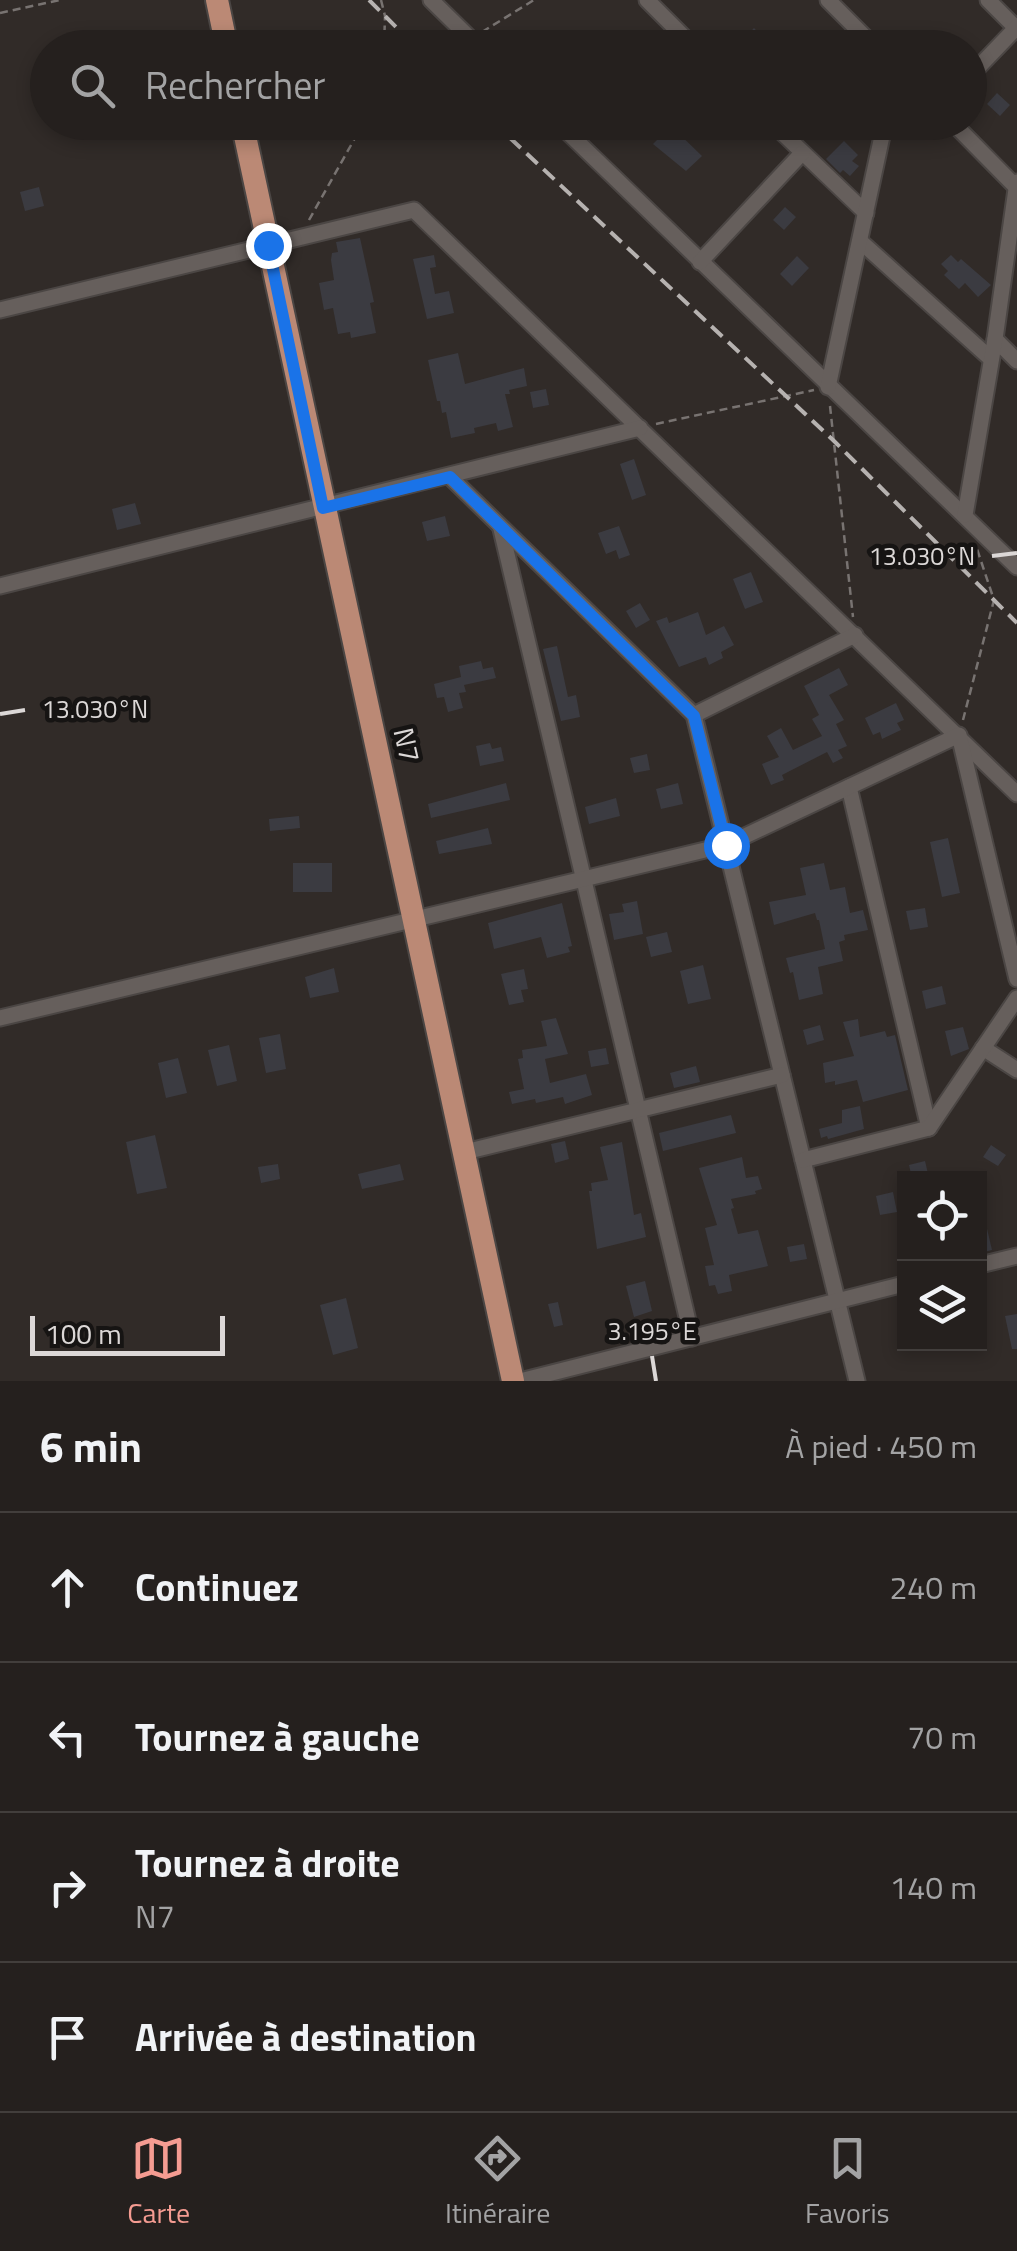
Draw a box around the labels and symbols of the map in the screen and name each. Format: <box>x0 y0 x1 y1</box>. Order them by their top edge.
route end <box>246 223 292 269</box>
text: 13.030°N <box>869 537 975 575</box>
text: 13.030°N <box>42 690 148 728</box>
street label: N7 <box>383 723 432 767</box>
route start <box>704 823 750 869</box>
scale bar <box>30 1311 225 1356</box>
text: 3.195°E <box>607 1312 697 1350</box>

